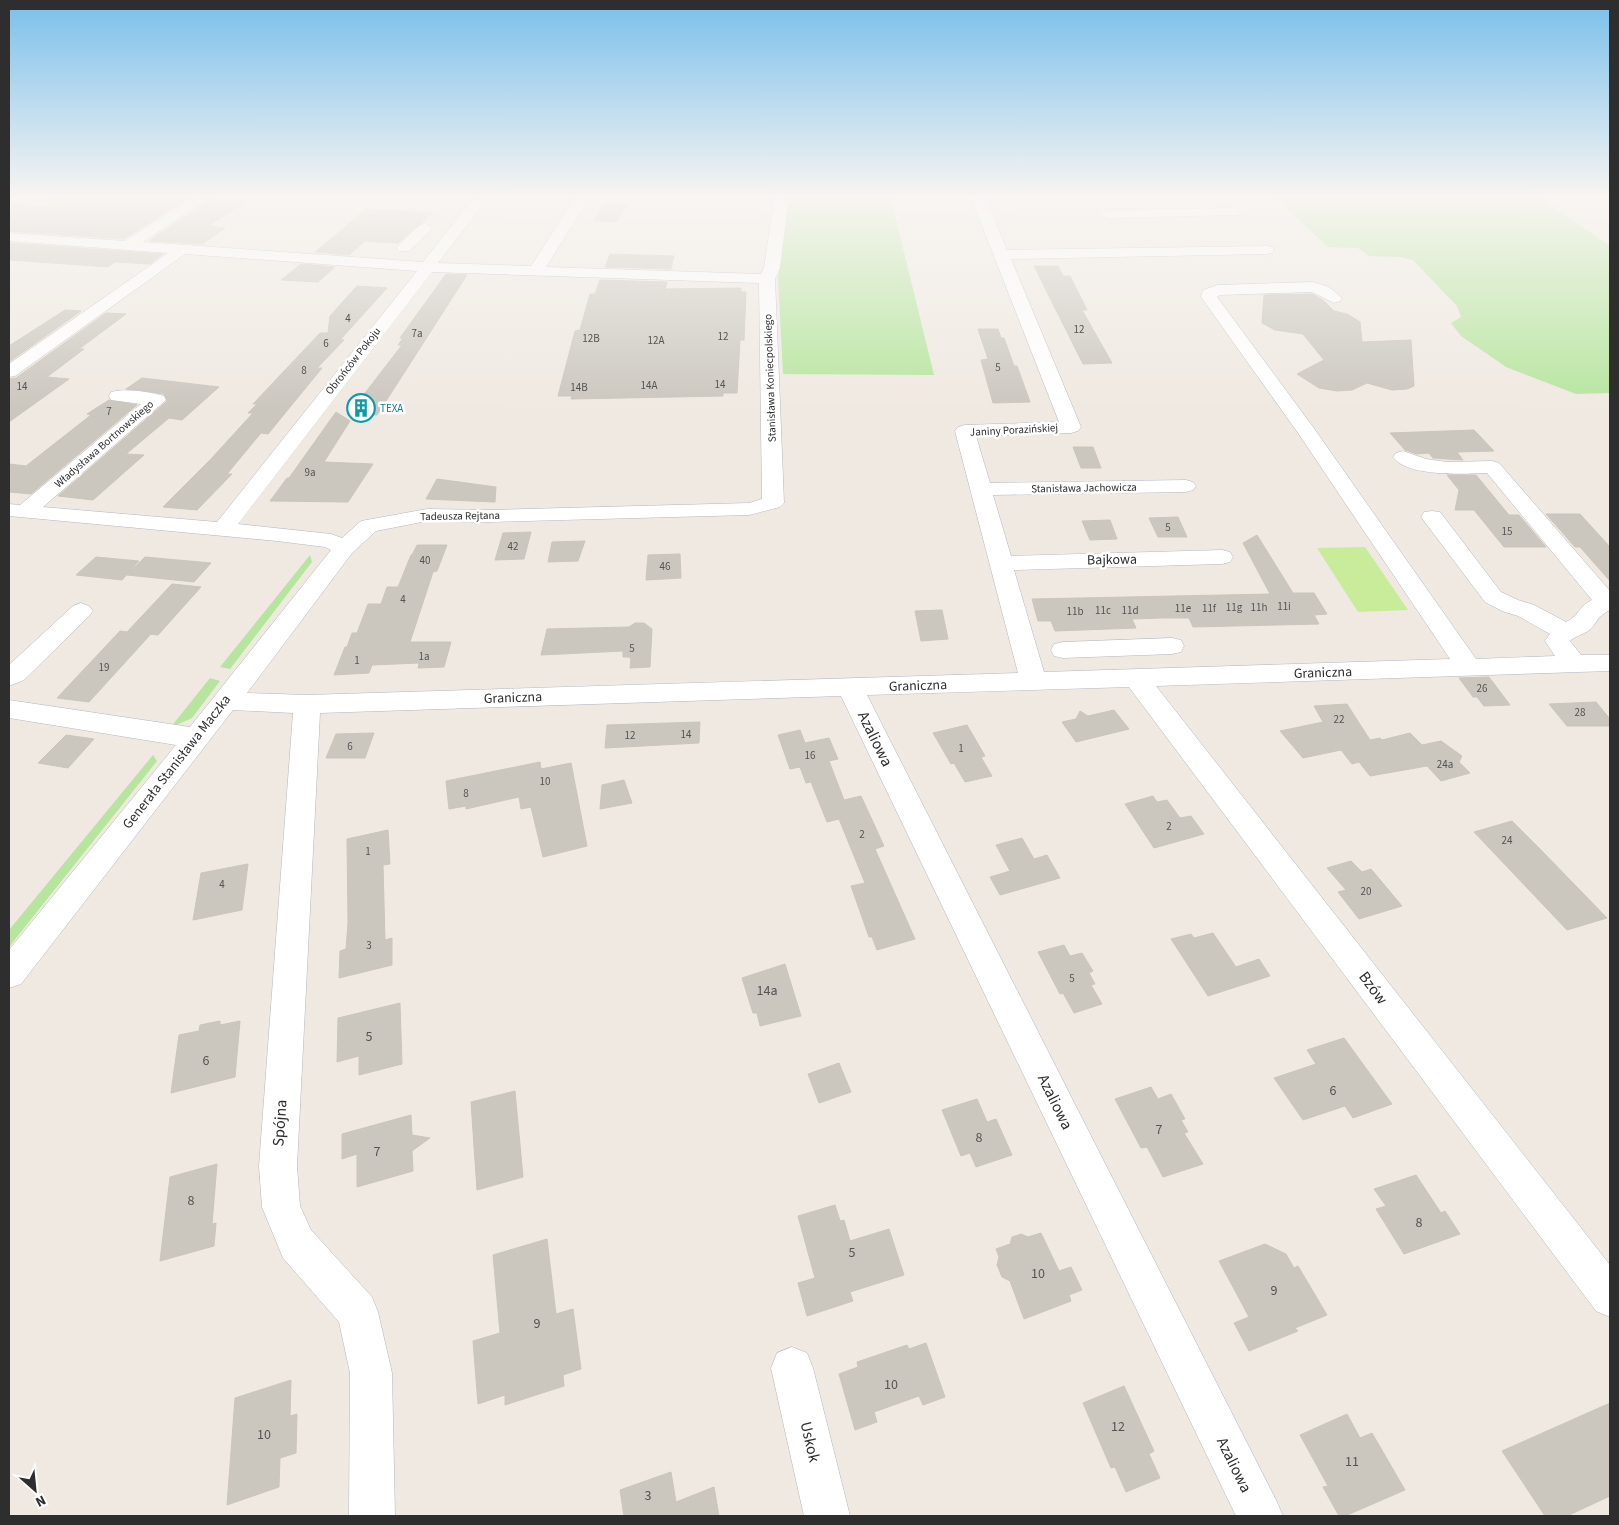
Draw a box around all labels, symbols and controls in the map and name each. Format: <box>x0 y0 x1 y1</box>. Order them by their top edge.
house number: 4 <box>345 311 351 326</box>
street label: Stanisława Koniecpolskiego <box>760 314 780 442</box>
house number: 12 <box>1074 322 1084 337</box>
street label: Obrońców Pokoju <box>322 324 384 398</box>
house number: 7a <box>411 326 423 341</box>
house number: 12 <box>718 329 728 344</box>
house number: 12B <box>582 331 600 346</box>
house number: 12A <box>648 333 664 348</box>
house number: 6 <box>323 336 329 351</box>
house number: 5 <box>995 360 1001 375</box>
house number: 8 <box>301 363 307 378</box>
house number: 14 <box>715 377 726 392</box>
house number: 14A <box>641 378 657 393</box>
house number: 14 <box>17 379 28 394</box>
house number: 14B <box>570 380 588 395</box>
building icon: TEXA <box>346 393 376 423</box>
street label: Władysława Bortnowskiego <box>51 397 157 491</box>
place label: TEXA <box>380 401 403 416</box>
house number: 7 <box>106 404 112 419</box>
street label: Janiny Porazińskiej <box>970 420 1058 440</box>
house number: 9a <box>304 465 316 480</box>
street label: Stanisława Jachowicza <box>1031 480 1137 496</box>
street label: Tadeusza Rejtana <box>420 508 500 524</box>
house number: 5 <box>1165 520 1171 535</box>
house number: 15 <box>1502 524 1512 539</box>
house number: 42 <box>508 539 518 554</box>
street label: Bajkowa <box>1087 550 1137 570</box>
house number: 40 <box>420 553 430 568</box>
house number: 46 <box>660 559 671 574</box>
house number: 4 <box>400 592 406 607</box>
house number: 11i <box>1277 599 1291 614</box>
house number: 11g <box>1226 600 1243 615</box>
house number: 11h <box>1251 600 1267 615</box>
house number: 11e <box>1175 601 1192 616</box>
house number: 11f <box>1202 601 1217 616</box>
house number: 11c <box>1095 603 1111 618</box>
house number: 11d <box>1121 603 1139 618</box>
house number: 11b <box>1066 604 1084 619</box>
house number: 5 <box>629 641 635 656</box>
house number: 1a <box>418 649 430 664</box>
house number: 1 <box>354 653 360 668</box>
house number: 19 <box>99 660 109 675</box>
street label: Graniczna <box>1293 662 1353 684</box>
street label: Graniczna <box>888 675 948 697</box>
house number: 26 <box>1477 681 1488 696</box>
street label: Graniczna <box>483 687 543 709</box>
street label: Generała Stanisława Maczka <box>118 691 236 833</box>
house number: 28 <box>1575 705 1586 720</box>
street label: Azaliowa <box>852 708 898 770</box>
house number: 22 <box>1334 712 1344 727</box>
house number: 14 <box>681 727 692 742</box>
house number: 12 <box>625 728 635 743</box>
house number: 6 <box>347 739 353 754</box>
house number: 1 <box>958 741 964 756</box>
house number: 16 <box>805 748 816 763</box>
house number: 24a <box>1437 757 1453 772</box>
house number: 10 <box>540 774 550 789</box>
house number: 8 <box>463 786 469 801</box>
house number: 2 <box>1166 819 1172 834</box>
house number: 2 <box>859 827 865 842</box>
house number: 24 <box>1502 833 1513 848</box>
house number: 1 <box>365 844 371 859</box>
house number: 4 <box>219 877 225 892</box>
house number: 20 <box>1361 884 1371 899</box>
house number: 3 <box>366 938 372 953</box>
street label: Bzów <box>1353 967 1393 1009</box>
house number: 5 <box>1069 971 1075 986</box>
house number: 14a <box>757 981 777 1001</box>
house number: 5 <box>366 1027 373 1047</box>
house number: 6 <box>203 1051 210 1071</box>
street label: Azaliowa <box>1032 1071 1078 1133</box>
house number: 6 <box>1330 1081 1337 1101</box>
street label: Spójna <box>267 1099 293 1147</box>
house number: 7 <box>1156 1120 1163 1140</box>
house number: 8 <box>976 1128 983 1148</box>
house number: 7 <box>374 1142 381 1162</box>
house number: 8 <box>188 1191 195 1211</box>
house number: 8 <box>1416 1213 1423 1233</box>
house number: 5 <box>849 1243 856 1263</box>
house number: 10 <box>1031 1264 1045 1284</box>
house number: 9 <box>1271 1281 1278 1301</box>
house number: 9 <box>534 1314 541 1334</box>
house number: 10 <box>884 1375 898 1395</box>
house number: 12 <box>1111 1417 1125 1437</box>
street label: Uskok <box>795 1419 825 1465</box>
house number: 10 <box>257 1425 271 1445</box>
street label: Azaliowa <box>1211 1434 1257 1496</box>
house number: 11 <box>1345 1452 1359 1472</box>
north arrow <box>10 1465 60 1515</box>
house number: 3 <box>645 1486 652 1506</box>
text: N <box>32 1490 49 1512</box>

